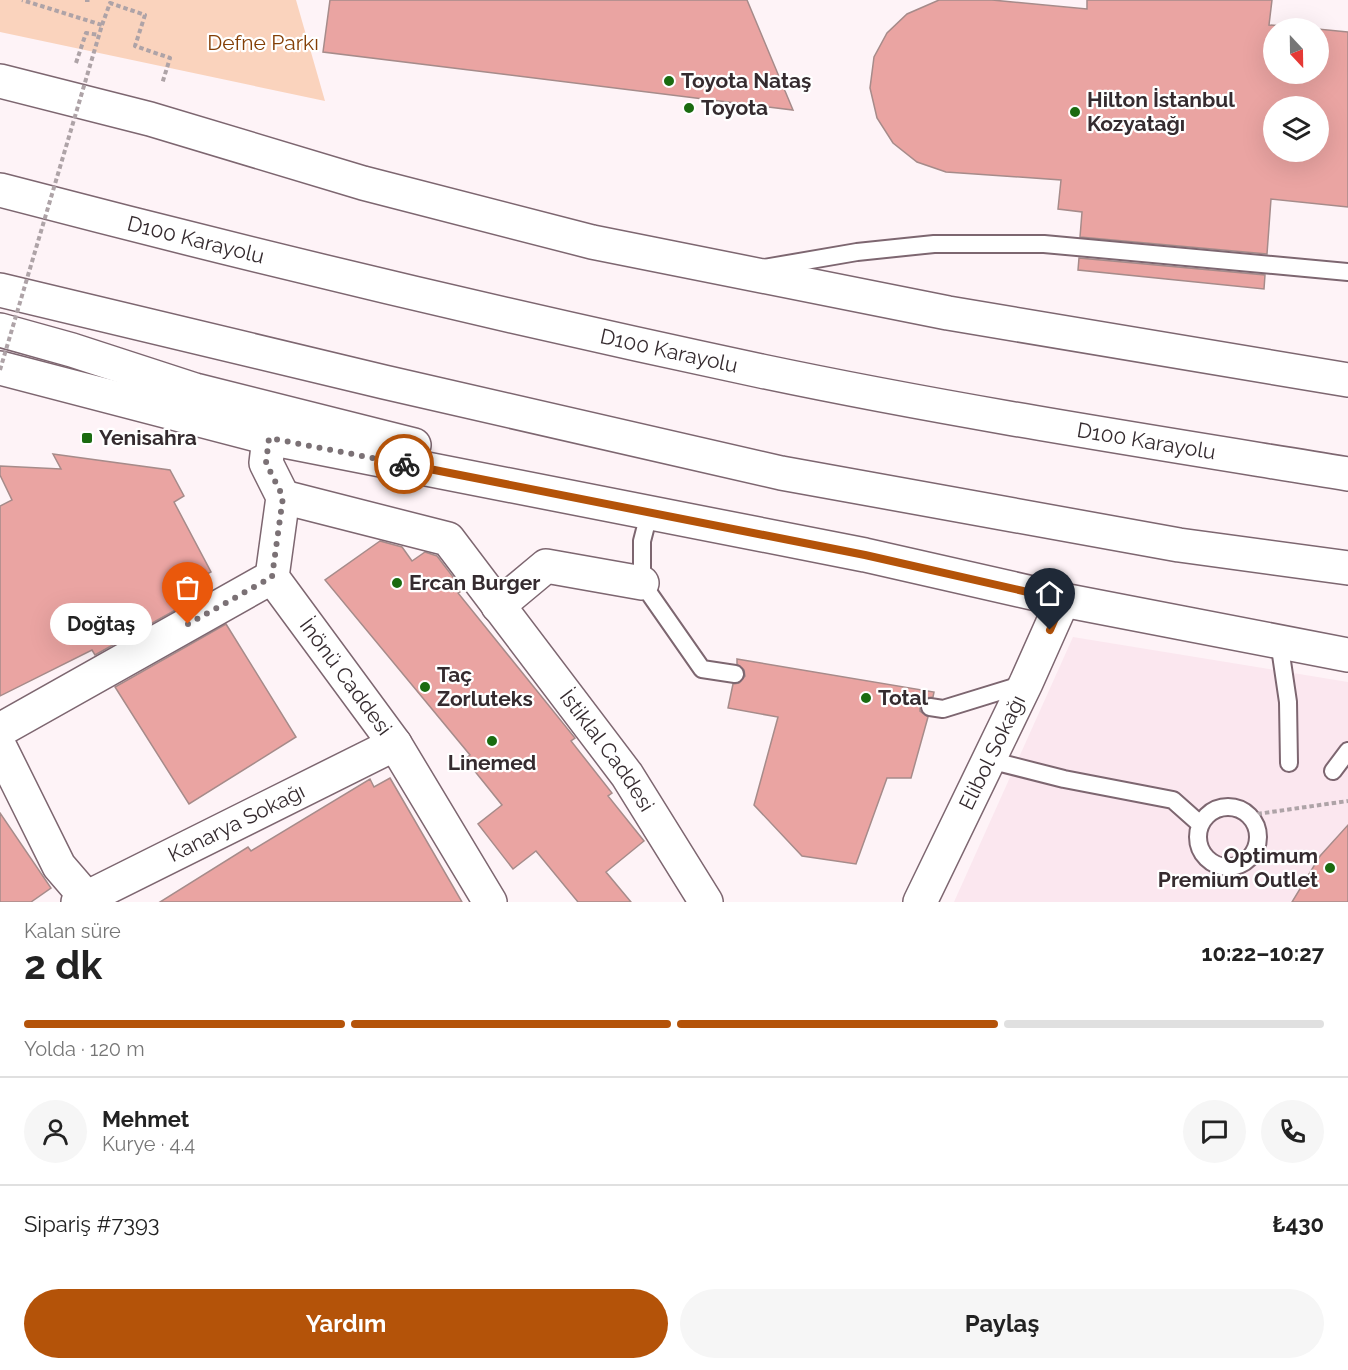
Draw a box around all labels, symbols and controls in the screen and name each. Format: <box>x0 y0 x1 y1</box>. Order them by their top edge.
north arrow <box>1263 18 1329 84</box>
map controls <box>1263 18 1329 162</box>
park label: Defne Parkı <box>207 30 319 55</box>
place label: Toyota Nataş <box>681 68 811 93</box>
marker: Toyota Nataş <box>662 74 676 88</box>
place label: Hilton İstanbul Kozyatağı <box>1087 87 1235 136</box>
place label: Toyota <box>701 95 768 120</box>
button: layers <box>1263 96 1329 162</box>
marker: Toyota <box>682 101 696 115</box>
marker: Hilton İstanbul Kozyatağı <box>1068 105 1082 119</box>
street label: D100 Karayolu <box>125 210 267 269</box>
street label: D100 Karayolu <box>598 323 740 378</box>
street label: D100 Karayolu <box>1075 417 1218 464</box>
place label: Yenisahra <box>99 425 197 450</box>
marker: Yenisahra <box>80 431 94 445</box>
courier <box>374 434 434 494</box>
icon: bike <box>388 448 421 481</box>
pin <box>162 562 213 624</box>
pin <box>1024 568 1075 630</box>
place label: Ercan Burger <box>409 570 540 595</box>
icon: bag <box>171 571 204 604</box>
marker: Ercan Burger <box>390 576 404 590</box>
icon: home <box>1033 577 1066 610</box>
callout: Doğtaş <box>50 603 152 645</box>
text: Doğtaş <box>67 612 135 636</box>
street label: İnönü Caddesi <box>295 613 397 740</box>
place label: Taç Zorluteks <box>437 662 533 711</box>
marker: Taç Zorluteks <box>418 680 432 694</box>
street label: İstiklal Caddesi <box>555 684 660 816</box>
place label: Total <box>878 685 929 710</box>
marker: Total <box>859 691 873 705</box>
street label: Elibol Sokağı <box>954 691 1030 814</box>
marker: Linemed <box>485 734 499 748</box>
place label: Linemed <box>448 750 536 775</box>
street label: Kanarya Sokağı <box>164 778 309 867</box>
place label: Optimum Premium Outlet <box>1158 843 1318 892</box>
marker: Optimum Premium Outlet <box>1323 861 1337 875</box>
text: Kalan süre <box>24 919 121 943</box>
text: 10:22–10:27 <box>1202 940 1324 966</box>
text: 2 dk <box>24 942 102 988</box>
text: Yolda · 120 m <box>24 1037 145 1061</box>
button: person <box>24 1100 87 1163</box>
button: chat <box>1183 1100 1246 1163</box>
button: phone <box>1261 1100 1324 1163</box>
text: Mehmet <box>102 1106 189 1132</box>
text: Kurye · 4.4 <box>102 1132 195 1156</box>
text: Sipariş #7393 <box>24 1211 160 1237</box>
text: ₺430 <box>1273 1211 1324 1237</box>
button: Yardım <box>24 1289 668 1358</box>
button: Paylaş <box>680 1289 1324 1358</box>

